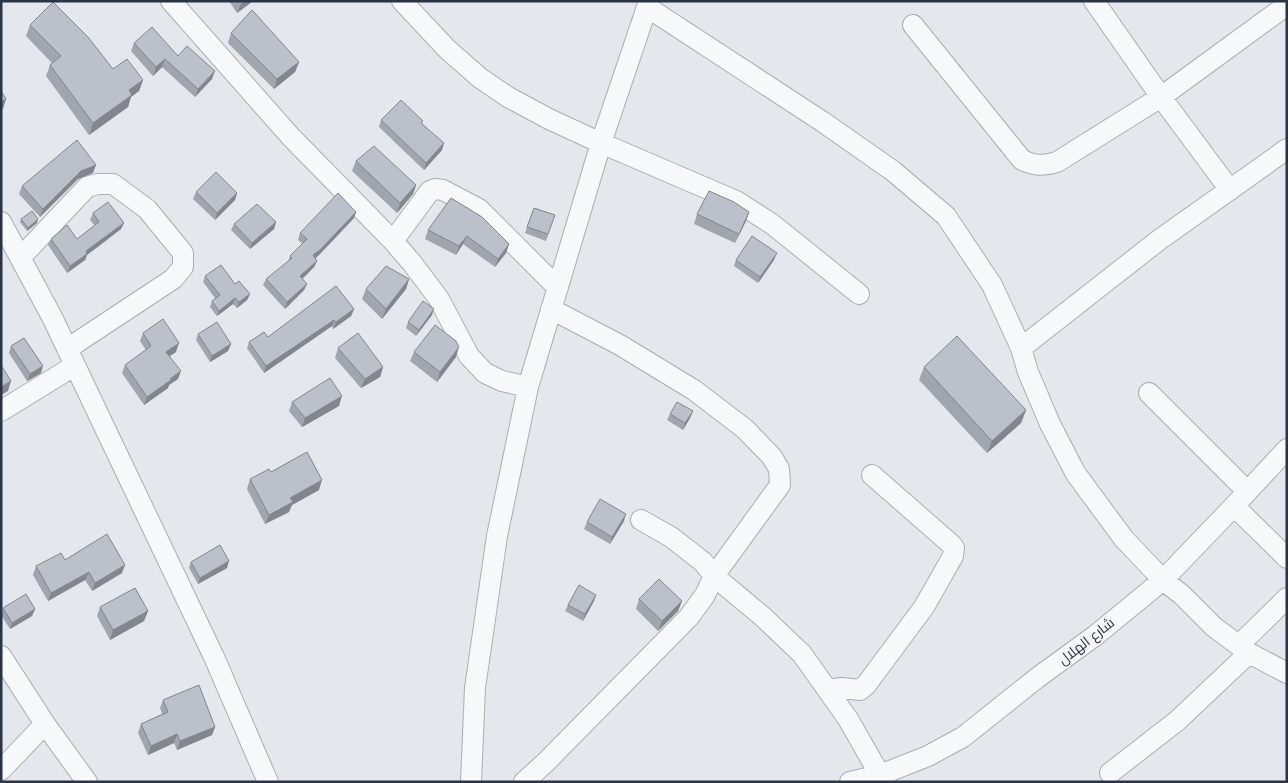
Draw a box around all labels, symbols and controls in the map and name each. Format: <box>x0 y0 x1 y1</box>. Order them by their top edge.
street label: شارع الهلال <box>1054 613 1118 669</box>

